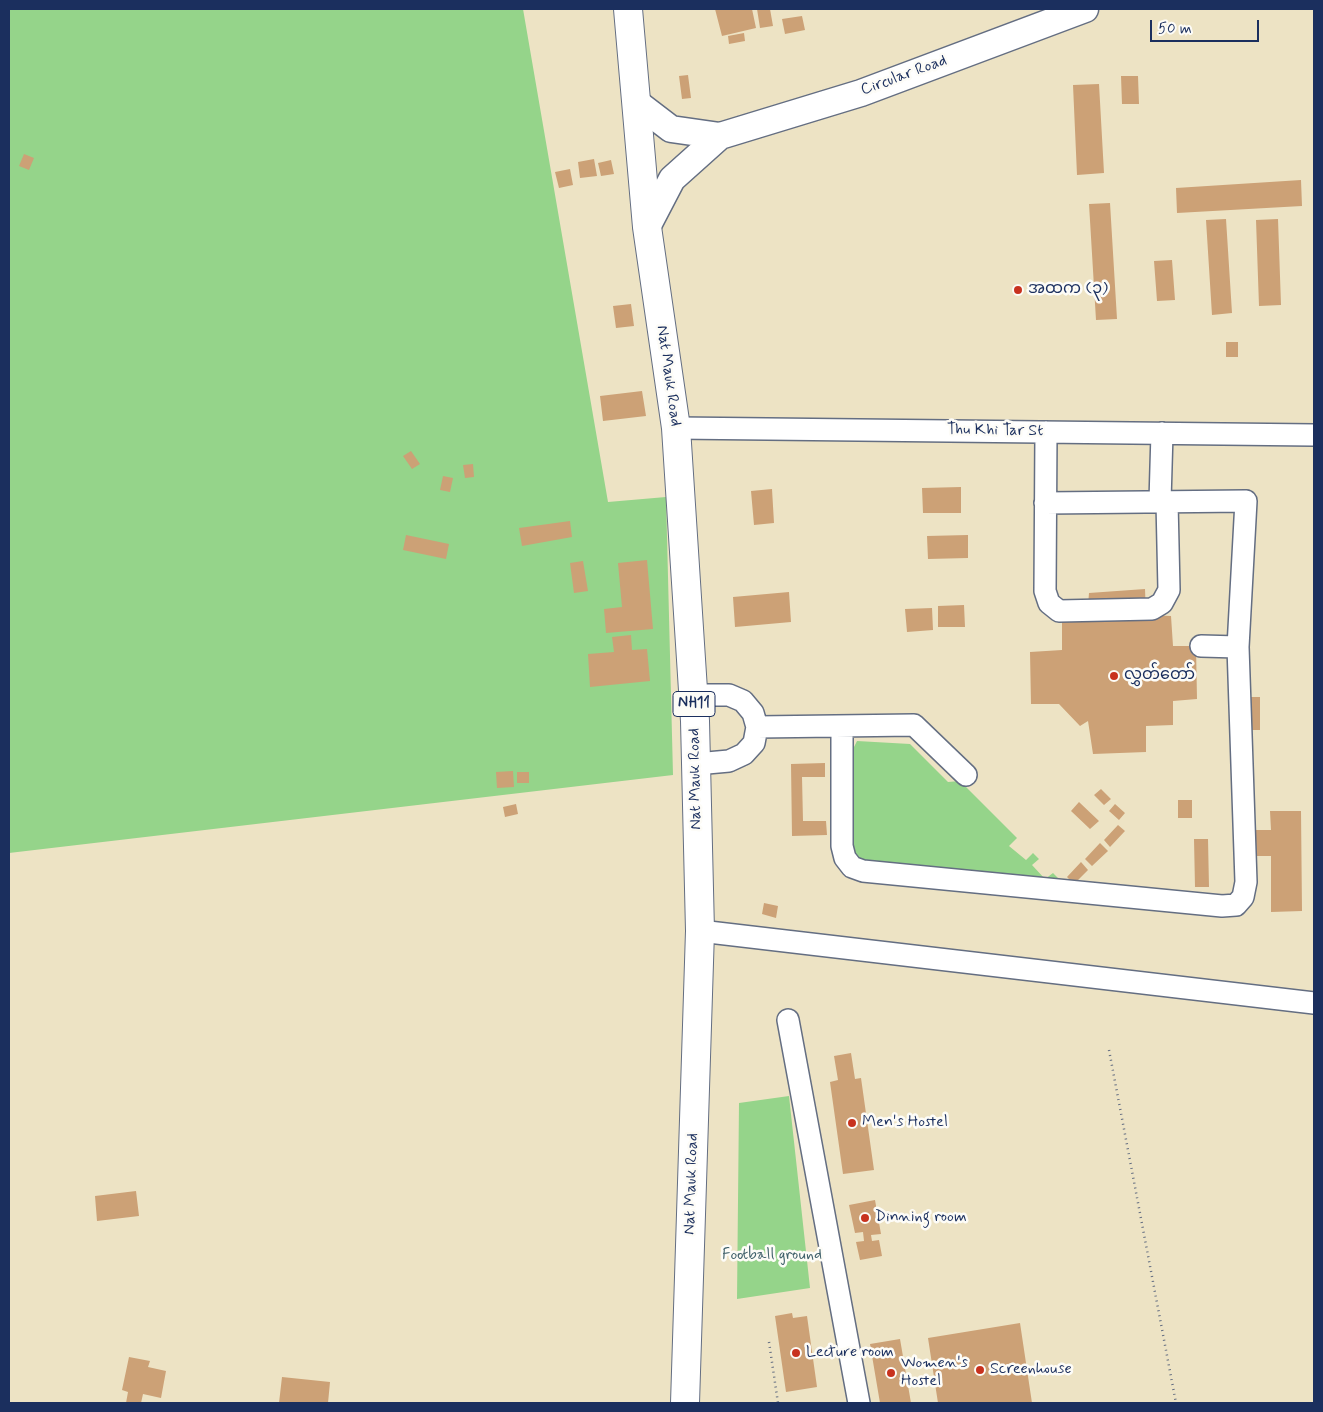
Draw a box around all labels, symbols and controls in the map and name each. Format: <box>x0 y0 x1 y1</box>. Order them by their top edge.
scale bar <box>1153 10 1262 42</box>
text: 50 m <box>1158 19 1192 39</box>
street label: Circular Road <box>858 52 950 100</box>
place label: အထက (၃) <box>1028 280 1108 300</box>
marker: အထက (၃) <box>1012 284 1024 296</box>
street label: Nat Mauk Road <box>651 324 685 428</box>
street label: Thu Khi Tar St <box>947 421 1043 441</box>
place label: လွှတ်တော် <box>1124 666 1195 686</box>
marker: လွှတ်တော် <box>1108 670 1120 682</box>
road number: NH11 <box>673 692 715 716</box>
street label: Nat Mauk Road <box>686 728 706 830</box>
place label: Men's Hostel <box>862 1113 948 1133</box>
marker: Men's Hostel <box>846 1117 858 1129</box>
street label: Nat Mauk Road <box>681 1133 703 1235</box>
place label: Dinning room <box>875 1208 967 1228</box>
marker: Dinning room <box>859 1212 871 1224</box>
park label: Football ground <box>722 1246 822 1266</box>
place label: Lecture room <box>806 1343 894 1363</box>
marker: Lecture room <box>790 1347 802 1359</box>
place label: Women's Hostel <box>901 1354 968 1392</box>
place label: Screenhouse <box>990 1360 1072 1380</box>
marker: Screenhouse <box>974 1364 986 1376</box>
marker: Women's Hostel <box>885 1367 897 1379</box>

